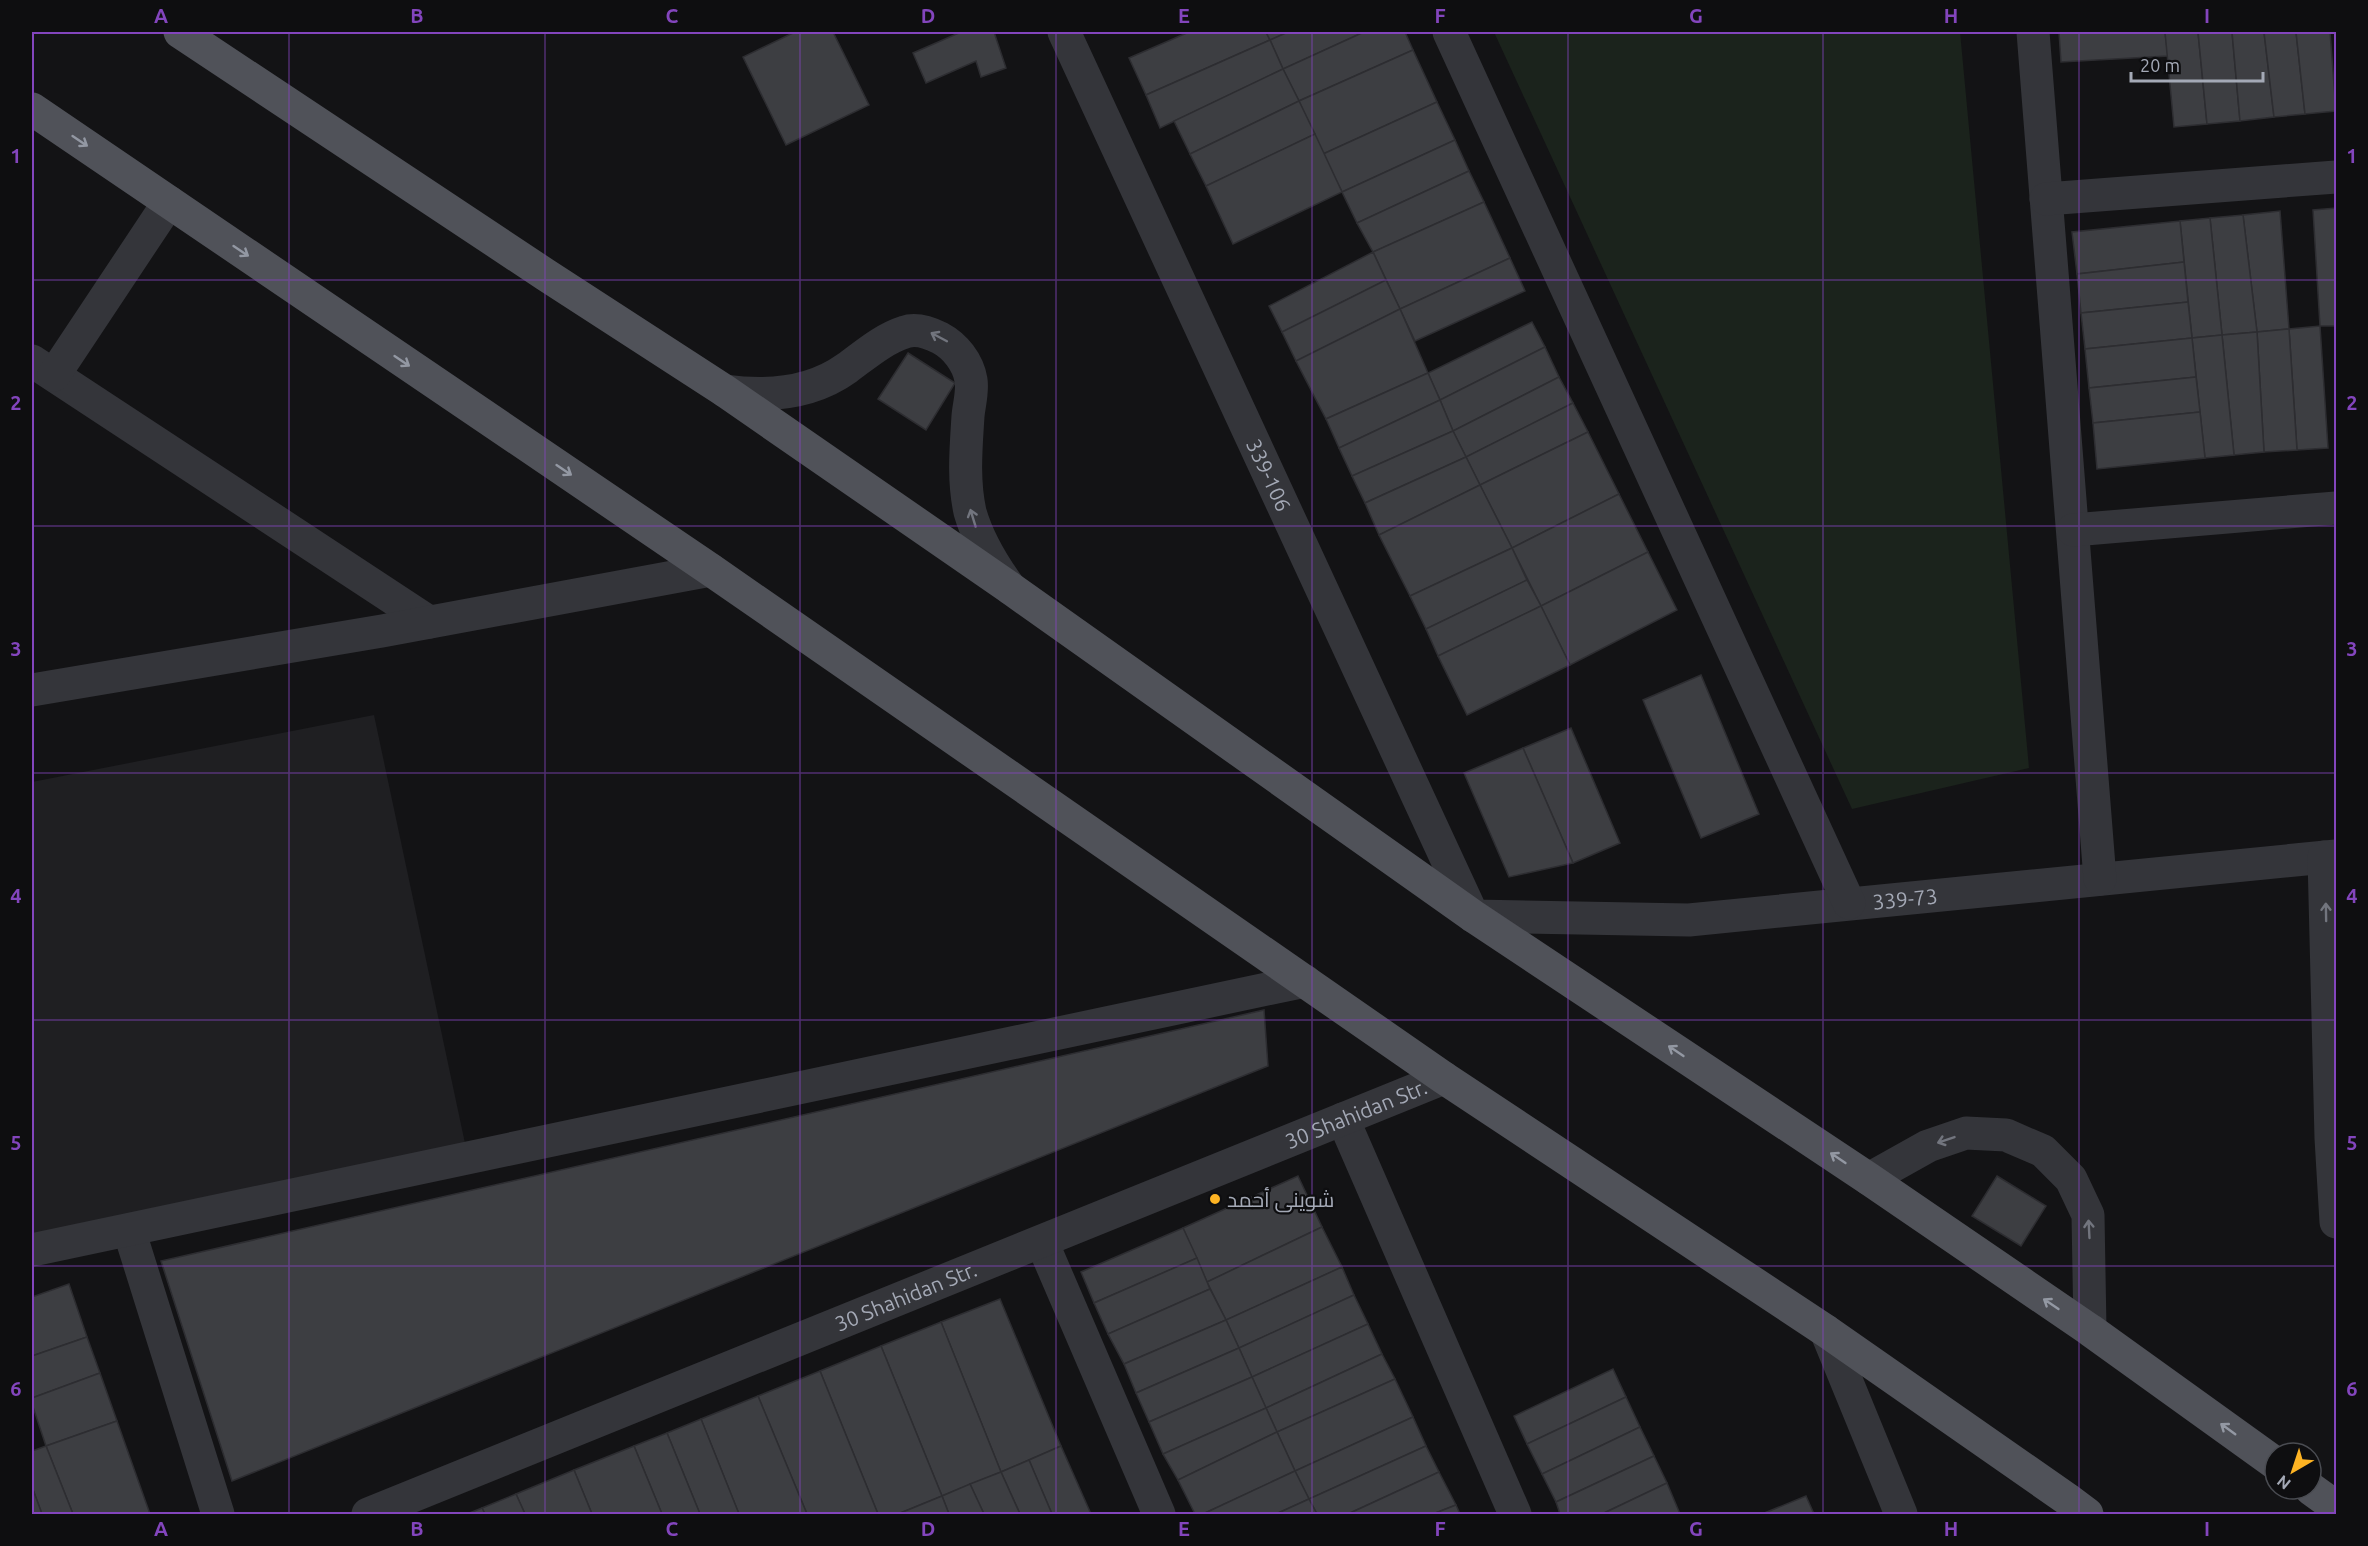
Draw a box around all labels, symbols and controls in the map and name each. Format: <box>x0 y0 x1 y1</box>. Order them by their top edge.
text: A <box>154 4 168 27</box>
text: B <box>410 4 424 27</box>
text: C <box>666 4 679 27</box>
text: D <box>921 4 935 27</box>
text: E <box>1178 4 1190 27</box>
text: F <box>1434 4 1446 27</box>
text: G <box>1689 4 1703 27</box>
text: H <box>1944 4 1958 27</box>
text: I <box>2204 4 2210 27</box>
scale bar <box>2131 45 2263 83</box>
text: 20 m <box>2140 55 2180 75</box>
one-way arrow <box>71 136 88 148</box>
text: 1 <box>10 144 22 167</box>
text: 1 <box>2346 144 2358 167</box>
one-way arrow <box>232 245 249 257</box>
one-way arrow <box>930 331 948 343</box>
one-way arrow <box>394 355 410 367</box>
text: 2 <box>10 391 22 414</box>
text: 2 <box>2346 391 2358 414</box>
street label: 339-106 <box>1242 435 1296 515</box>
one-way arrow <box>555 464 571 476</box>
one-way arrow <box>967 509 978 528</box>
text: 3 <box>10 637 22 660</box>
text: 3 <box>2346 637 2358 660</box>
street label: 339-73 <box>1871 883 1939 914</box>
text: 4 <box>10 884 22 907</box>
text: 4 <box>2346 884 2358 907</box>
one-way arrow <box>2320 903 2331 923</box>
one-way arrow <box>1668 1045 1684 1057</box>
street label: 30 Shahidan Str. <box>1282 1074 1430 1153</box>
text: 5 <box>10 1131 22 1154</box>
text: 5 <box>2346 1131 2358 1154</box>
one-way arrow <box>1937 1135 1956 1146</box>
one-way arrow <box>1830 1152 1847 1164</box>
place label: شوینی أحمد <box>1227 1187 1334 1213</box>
marker: شوینی أحمد <box>1208 1192 1222 1206</box>
one-way arrow <box>2083 1220 2094 1240</box>
street label: 30 Shahidan Str. <box>831 1257 980 1336</box>
one-way arrow <box>2043 1297 2060 1310</box>
text: 6 <box>10 1377 22 1400</box>
text: 6 <box>2346 1377 2358 1400</box>
one-way arrow <box>2220 1422 2236 1435</box>
north arrow <box>2263 1441 2323 1501</box>
text: N <box>2273 1472 2294 1493</box>
text: A <box>154 1517 168 1540</box>
text: B <box>410 1517 424 1540</box>
text: C <box>666 1517 679 1540</box>
text: D <box>921 1517 935 1540</box>
text: E <box>1178 1517 1190 1540</box>
text: F <box>1434 1517 1446 1540</box>
text: G <box>1689 1517 1703 1540</box>
text: H <box>1944 1517 1958 1540</box>
text: I <box>2204 1517 2210 1540</box>

